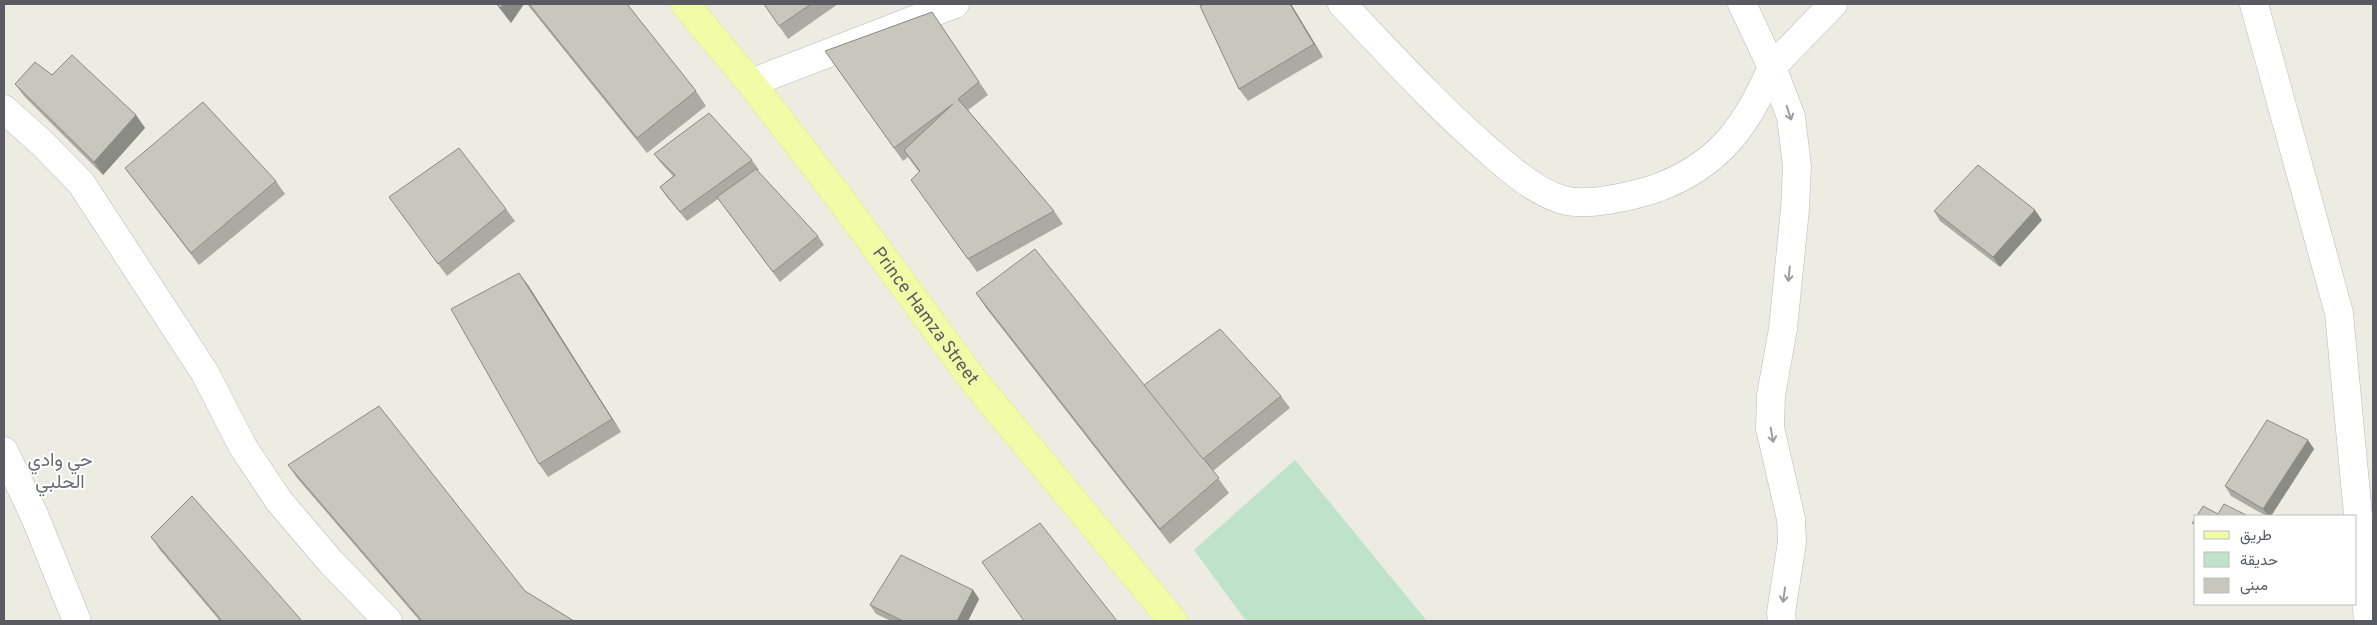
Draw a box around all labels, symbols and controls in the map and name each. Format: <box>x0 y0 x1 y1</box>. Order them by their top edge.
one-way arrow <box>1785 104 1794 120</box>
street label: Prince Hamza Street <box>866 243 983 390</box>
one-way arrow <box>1784 266 1794 282</box>
one-way arrow <box>1767 426 1777 442</box>
district label: حي وادي الحلبي <box>28 449 92 497</box>
legend <box>2194 515 2357 605</box>
text: طريق <box>2240 527 2272 546</box>
text: حديقة <box>2240 552 2278 571</box>
text: مبنى <box>2240 577 2268 596</box>
one-way arrow <box>1779 586 1789 602</box>

